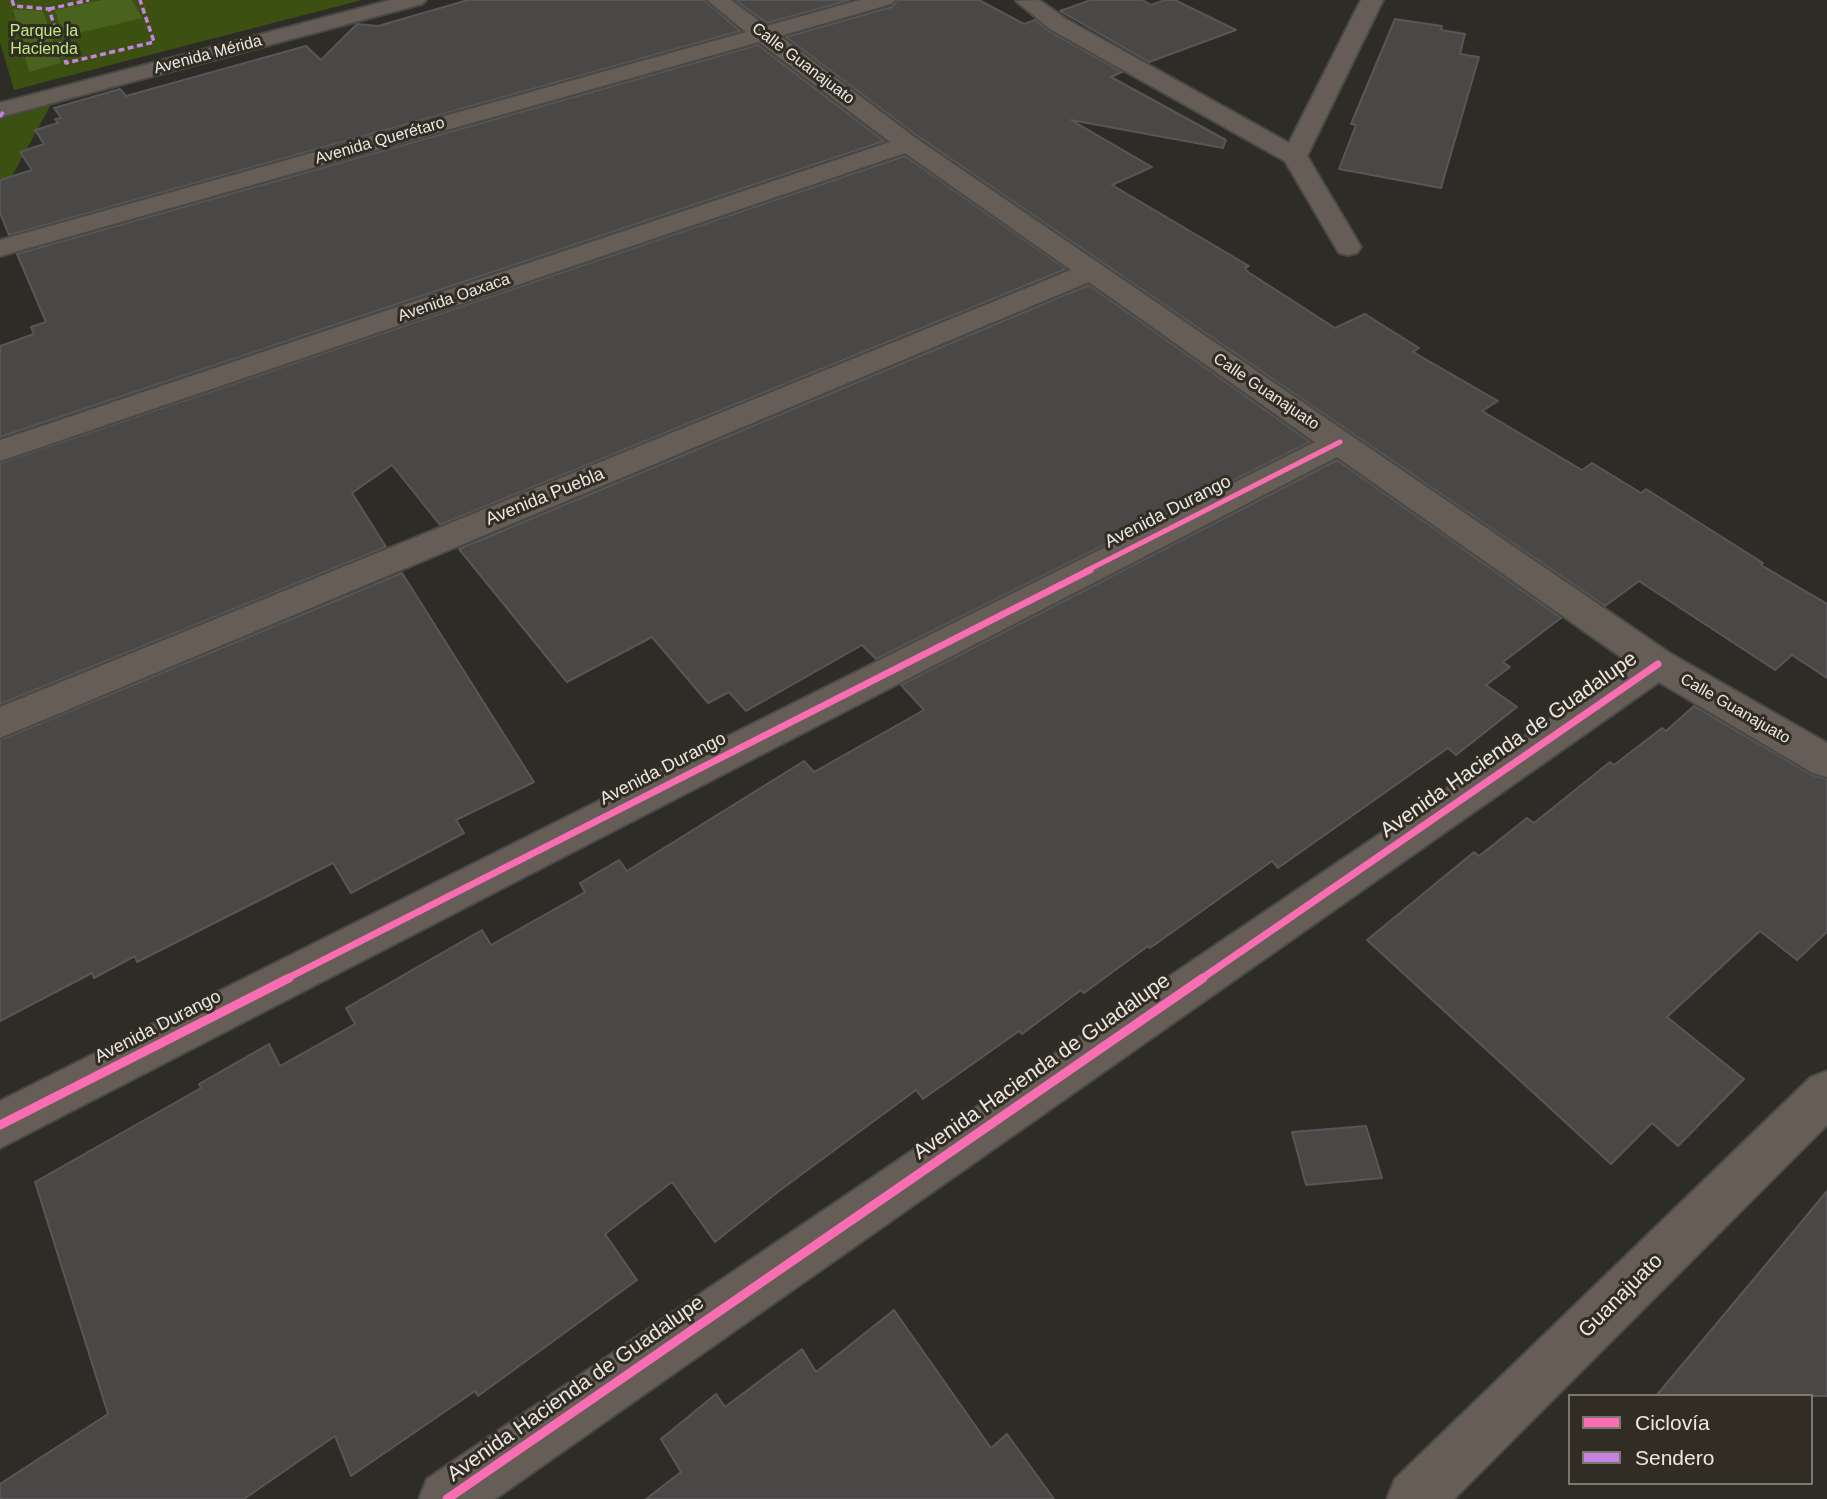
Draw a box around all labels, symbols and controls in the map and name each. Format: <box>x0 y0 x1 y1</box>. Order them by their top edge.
street label: Calle Guanajuato <box>748 19 858 109</box>
park label: Parque la Hacienda <box>10 22 78 60</box>
street label: Avenida Mérida <box>152 31 264 79</box>
street label: Avenida Querétaro <box>313 113 447 169</box>
street label: Avenida Oaxaca <box>396 270 512 326</box>
street label: Calle Guanajuato <box>1209 349 1323 435</box>
street label: Avenida Puebla <box>483 463 607 531</box>
street label: Avenida Durango <box>1101 471 1235 553</box>
street label: Avenida Hacienda de Guadalupe <box>1376 646 1642 844</box>
street label: Calle Guanajuato <box>1677 670 1793 748</box>
street label: Avenida Durango <box>596 728 730 810</box>
street label: Avenida Hacienda de Guadalupe <box>909 968 1175 1166</box>
street label: Avenida Durango <box>91 986 225 1068</box>
street label: Guanajuato <box>1574 1249 1668 1343</box>
street label: Avenida Hacienda de Guadalupe <box>443 1290 709 1488</box>
legend <box>1568 1394 1813 1485</box>
text: Ciclovía <box>1635 1411 1710 1434</box>
text: Sendero <box>1635 1446 1714 1469</box>

